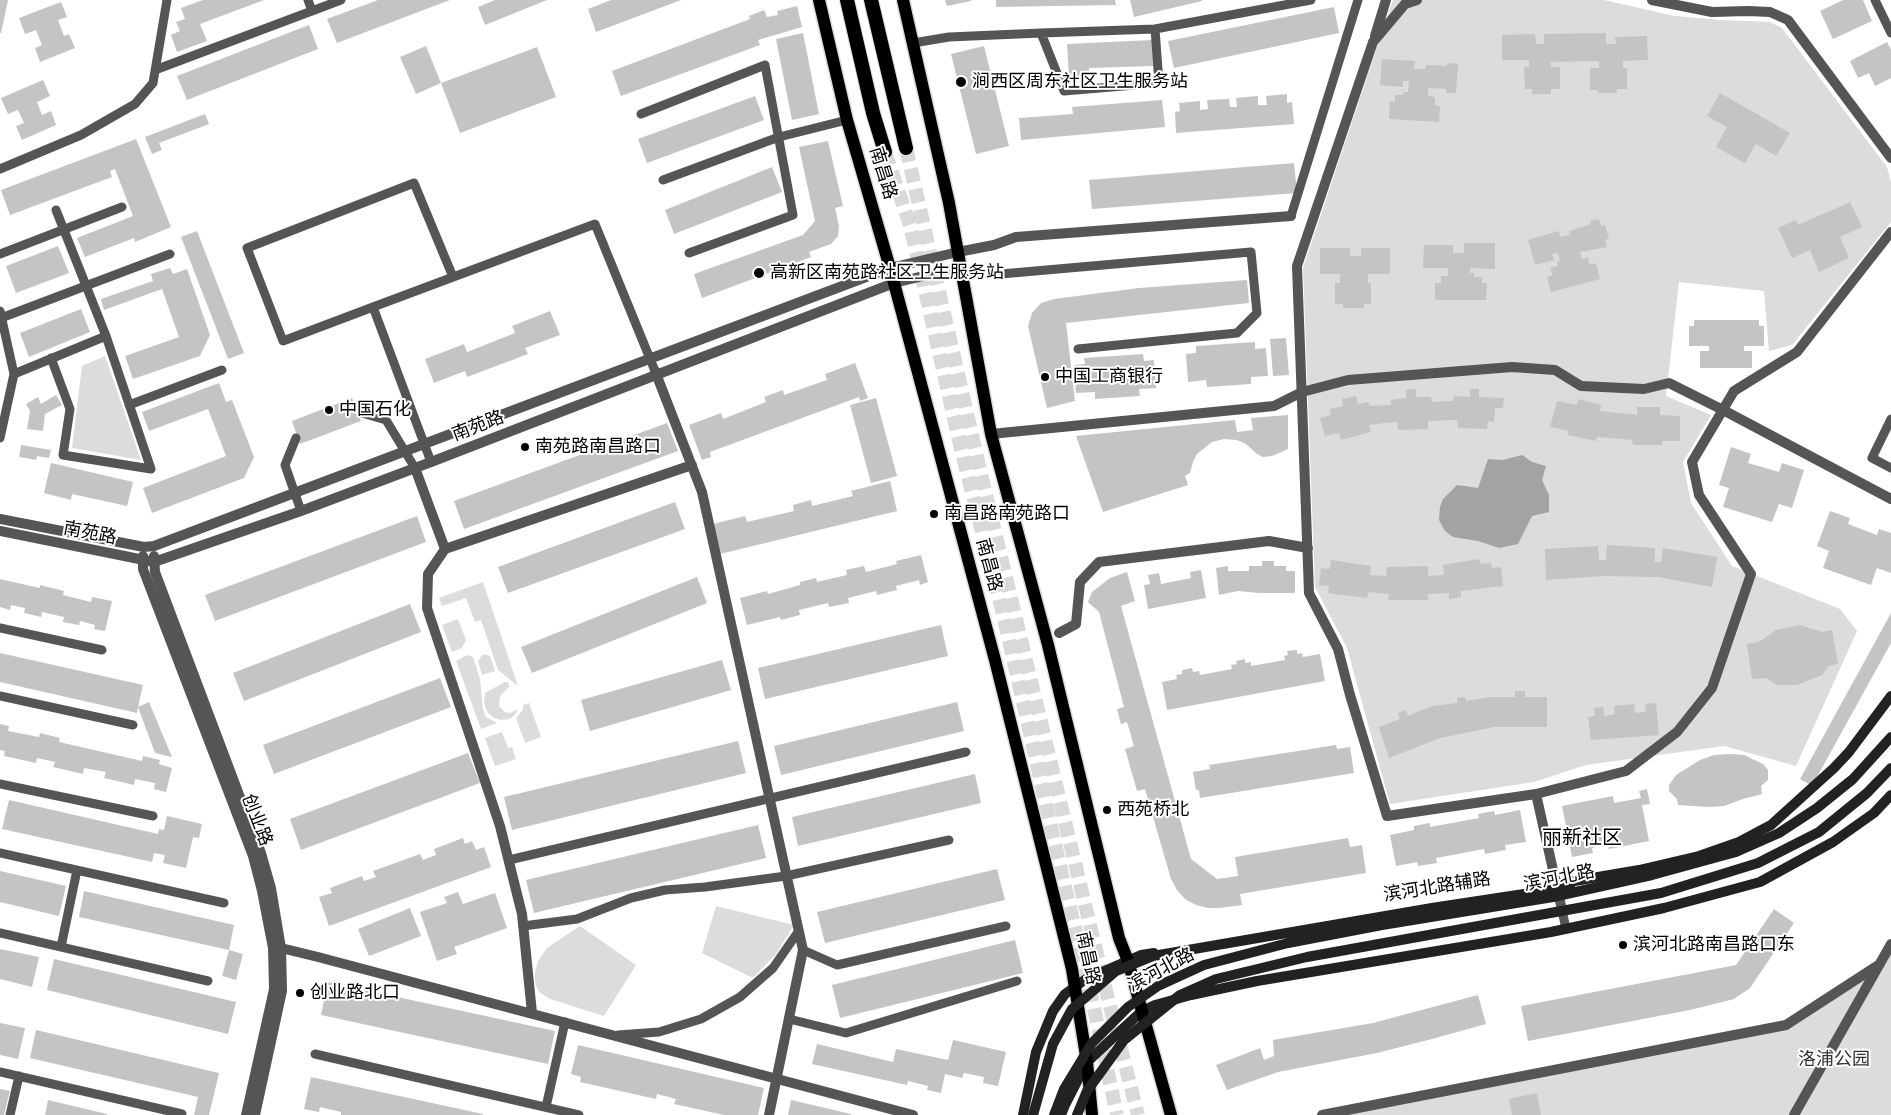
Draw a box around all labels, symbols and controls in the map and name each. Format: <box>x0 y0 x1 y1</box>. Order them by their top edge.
place label: 涧西区周东社区卫生服务站 <box>972 71 1188 93</box>
marker: 涧西区周东社区卫生服务站 <box>954 75 968 89</box>
street label: 南昌路 <box>865 144 901 202</box>
place label: 高新区南苑路社区卫生服务站 <box>770 262 1004 284</box>
marker: 高新区南苑路社区卫生服务站 <box>752 266 766 280</box>
place label: 中国工商银行 <box>1055 366 1163 388</box>
marker: 中国工商银行 <box>1039 371 1051 383</box>
place label: 中国石化 <box>339 399 411 421</box>
marker: 中国石化 <box>323 404 335 416</box>
street label: 南苑路 <box>449 406 507 446</box>
place label: 南苑路南昌路口 <box>535 436 661 458</box>
marker: 南苑路南昌路口 <box>519 441 531 453</box>
place label: 南昌路南苑路口 <box>944 503 1070 525</box>
marker: 南昌路南苑路口 <box>928 508 940 520</box>
street label: 南苑路 <box>61 517 119 549</box>
street label: 南昌路 <box>972 536 1006 594</box>
street label: 创业路 <box>237 791 277 849</box>
place label: 西苑桥北 <box>1117 799 1189 821</box>
marker: 西苑桥北 <box>1101 804 1113 816</box>
district label: 丽新社区 <box>1542 826 1622 850</box>
street label: 滨河北路 <box>1522 861 1596 895</box>
street label: 滨河北路辅路 <box>1382 868 1492 906</box>
street label: 南昌路 <box>1072 929 1104 987</box>
place label: 滨河北路南昌路口东 <box>1633 934 1795 956</box>
marker: 滨河北路南昌路口东 <box>1617 939 1629 951</box>
street label: 滨河北路 <box>1124 944 1198 996</box>
place label: 创业路北口 <box>310 982 400 1004</box>
marker: 创业路北口 <box>294 987 306 999</box>
park label: 洛浦公园 <box>1798 1049 1870 1071</box>

